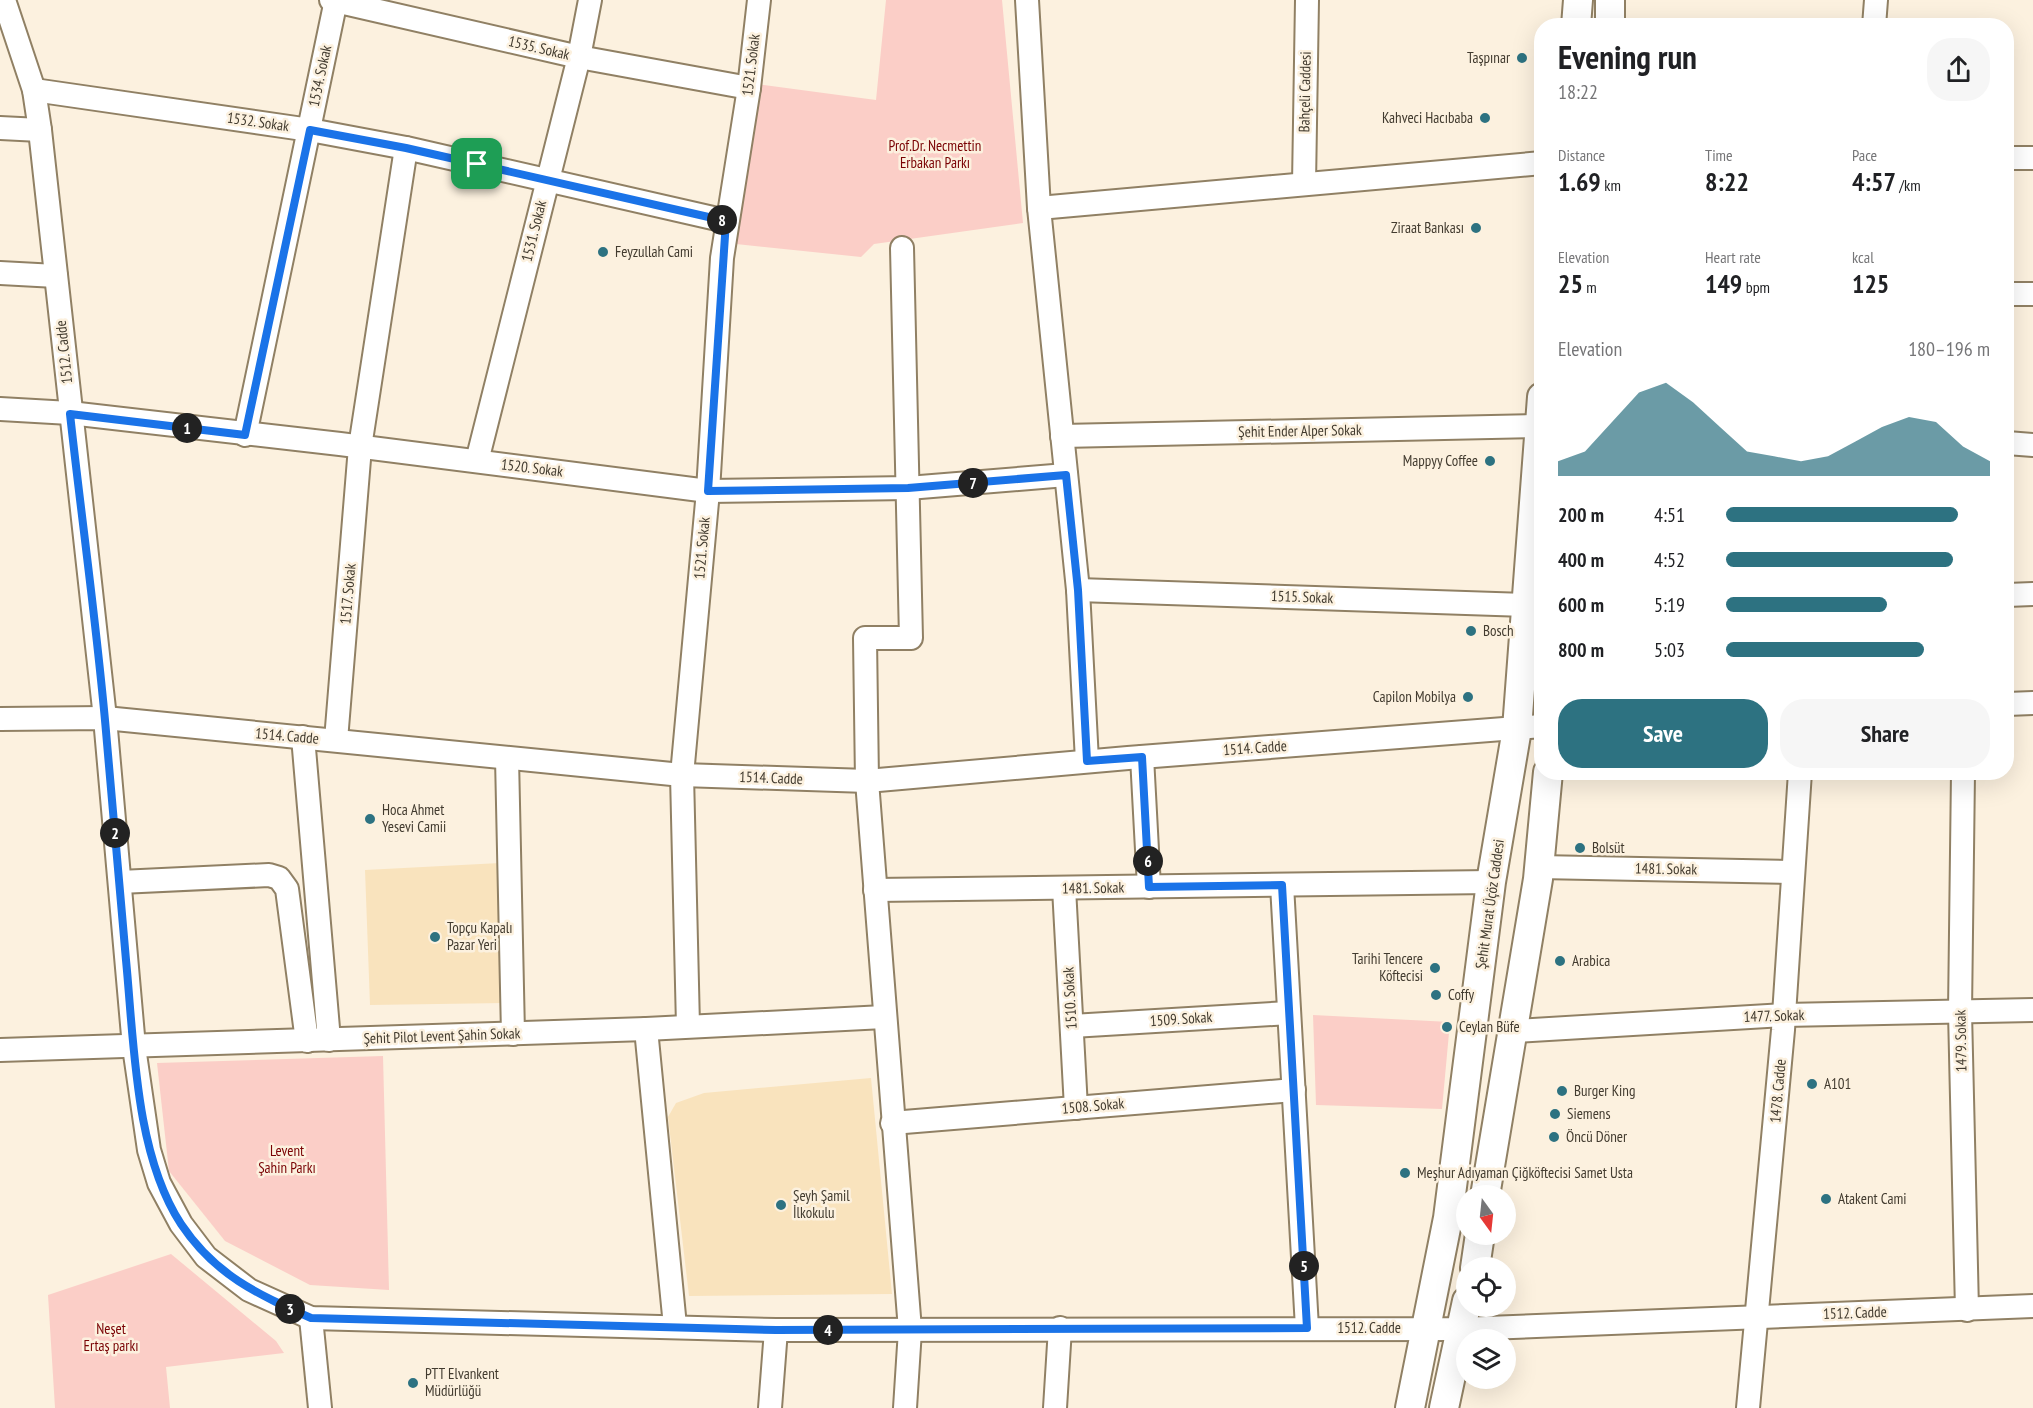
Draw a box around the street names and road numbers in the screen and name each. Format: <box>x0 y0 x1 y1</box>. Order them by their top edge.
street label: 1535. Sokak <box>507 31 572 64</box>
street label: 1521. Sokak <box>737 33 764 97</box>
street label: 1534. Sokak <box>304 43 335 108</box>
street label: Bahçeli Caddesi <box>1294 51 1315 133</box>
street label: 1532. Sokak <box>226 108 290 135</box>
street label: 1531. Sokak <box>517 198 550 263</box>
street label: 1512. Cadde <box>51 319 76 385</box>
street label: Şehit Ender Alper Sokak <box>1238 420 1362 441</box>
street label: 1520. Sokak <box>500 454 564 481</box>
street label: 1521. Sokak <box>689 516 714 580</box>
street label: 1517. Sokak <box>335 563 360 625</box>
street label: 1515. Sokak <box>1271 586 1334 607</box>
street label: 1514. Cadde <box>254 723 320 748</box>
street label: 1514. Cadde <box>1223 736 1287 759</box>
street label: 1514. Cadde <box>739 767 803 788</box>
street label: Şehit Murat Üçöz Caddesi <box>1471 838 1508 970</box>
street label: 1481. Sokak <box>1635 858 1698 879</box>
street label: 1481. Sokak <box>1062 877 1125 898</box>
street label: 1510. Sokak <box>1058 966 1081 1030</box>
street label: 1477. Sokak <box>1743 1005 1805 1026</box>
street label: 1509. Sokak <box>1149 1007 1213 1030</box>
street label: 1479. Sokak <box>1950 1009 1971 1072</box>
street label: Şehit Pilot Levent Şahin Sokak <box>363 1023 521 1048</box>
street label: 1478. Cadde <box>1765 1058 1790 1124</box>
street label: 1508. Sokak <box>1061 1093 1125 1118</box>
street label: 1512. Cadde <box>1823 1302 1887 1323</box>
street label: 1512. Cadde <box>1337 1318 1401 1337</box>

